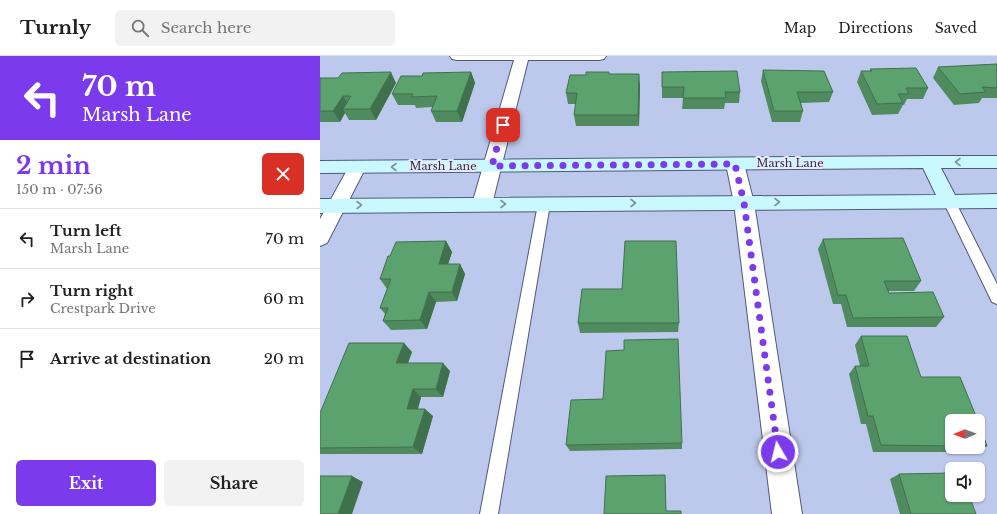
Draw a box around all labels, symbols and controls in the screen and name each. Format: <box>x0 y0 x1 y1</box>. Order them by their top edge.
search box <box>115 10 395 46</box>
text: Turnly <box>20 16 91 39</box>
icon: search <box>129 17 151 39</box>
text: Search here <box>161 18 251 37</box>
text: Map <box>784 19 816 37</box>
text: Directions <box>838 19 913 37</box>
text: Saved <box>935 19 977 37</box>
text: 70 m <box>82 69 156 104</box>
icon: left <box>16 72 68 124</box>
text: Marsh Lane <box>82 104 192 126</box>
pin <box>486 108 520 142</box>
icon: arrive <box>492 114 514 136</box>
text: 2 min <box>16 151 91 180</box>
button: close <box>262 153 304 195</box>
street label: Marsh Lane <box>756 156 824 170</box>
one-way arrow <box>955 158 961 166</box>
street label: Marsh Lane <box>409 159 477 173</box>
one-way arrow <box>391 163 397 171</box>
text: 150 m · 07:56 <box>16 181 103 198</box>
one-way arrow <box>774 198 780 206</box>
one-way arrow <box>630 199 636 207</box>
one-way arrow <box>500 200 506 208</box>
one-way arrow <box>356 201 362 209</box>
text: Turn left <box>50 221 121 240</box>
icon: left <box>16 228 38 250</box>
text: 70 m <box>265 229 304 248</box>
text: Marsh Lane <box>50 240 129 257</box>
text: Turn right <box>50 281 133 300</box>
icon: right <box>16 288 38 310</box>
text: 60 m <box>263 289 304 308</box>
text: Crestpark Drive <box>50 300 156 317</box>
icon: arrive <box>16 348 38 370</box>
text: Arrive at destination <box>50 349 211 368</box>
text: 20 m <box>264 349 304 368</box>
north arrow <box>945 414 985 454</box>
map controls <box>945 414 985 502</box>
position arrow <box>757 431 799 473</box>
button: Exit <box>16 460 156 506</box>
button: Share <box>164 460 304 506</box>
button: sound <box>945 462 985 502</box>

